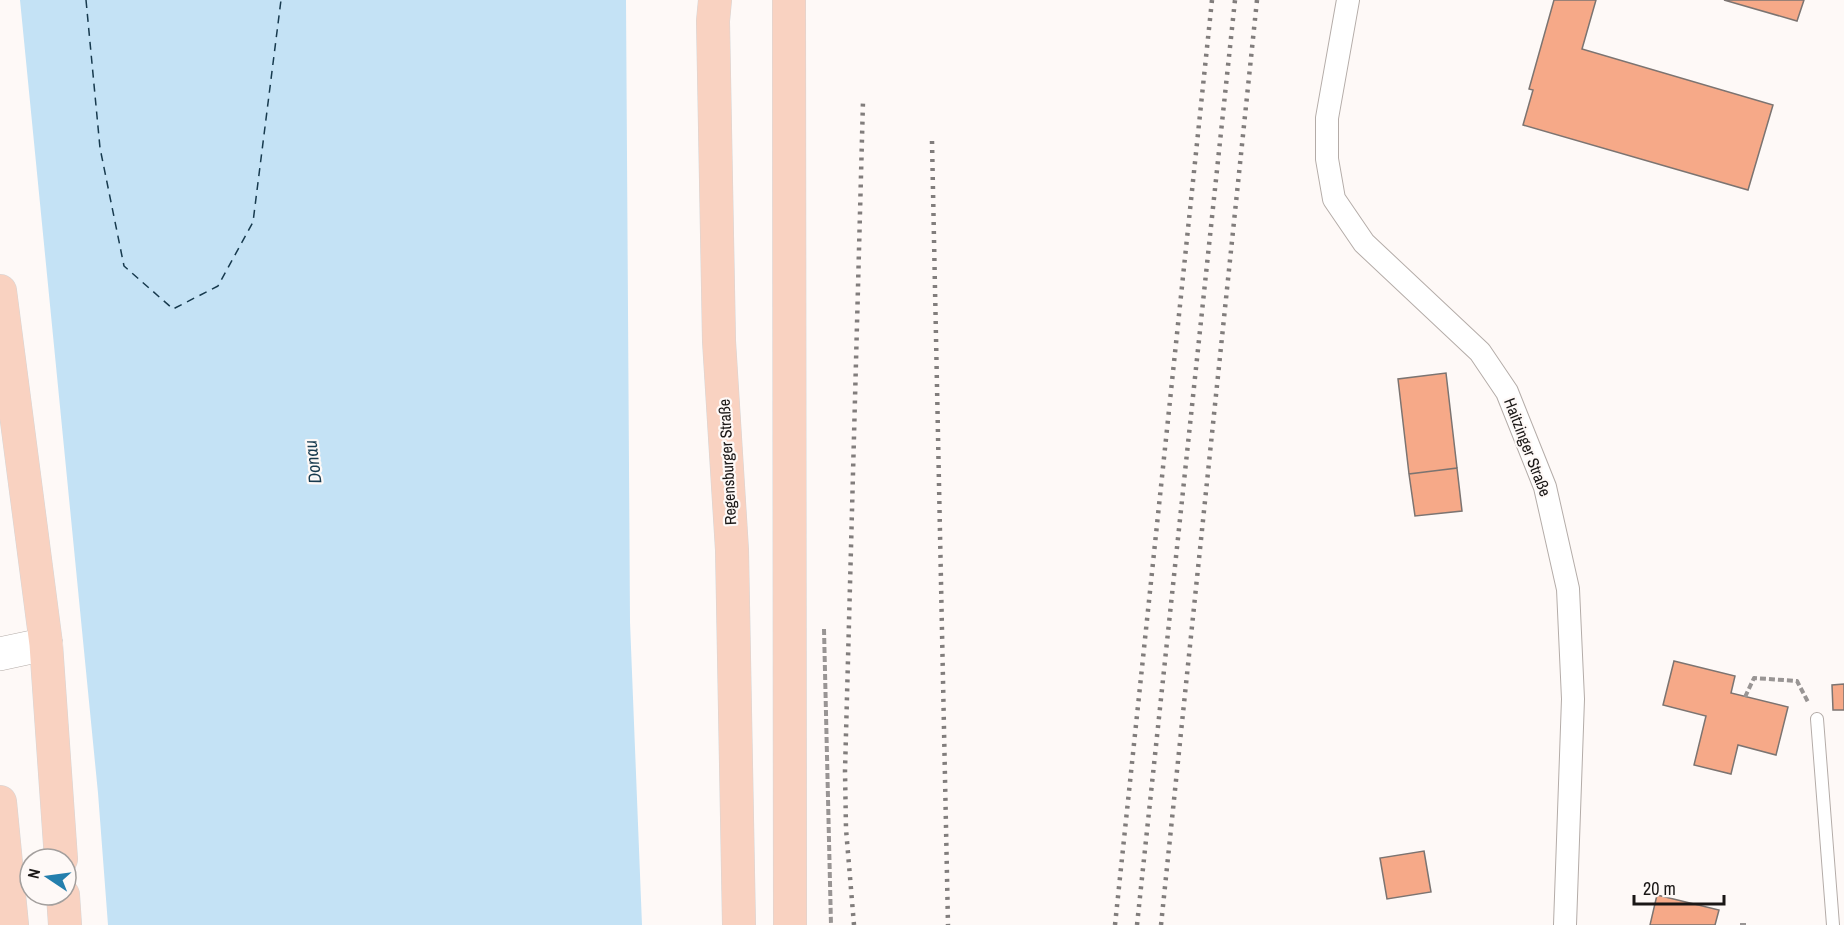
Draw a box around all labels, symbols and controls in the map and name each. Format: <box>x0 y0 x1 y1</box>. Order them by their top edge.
street label: Haitzinger Straße <box>1499 395 1557 499</box>
street label: Regensburger Straße <box>713 398 741 526</box>
water label: Donau <box>297 439 328 485</box>
north arrow <box>18 847 78 907</box>
text: N <box>22 867 45 881</box>
scale bar <box>1634 868 1724 906</box>
text: 20 m <box>1643 876 1676 901</box>

